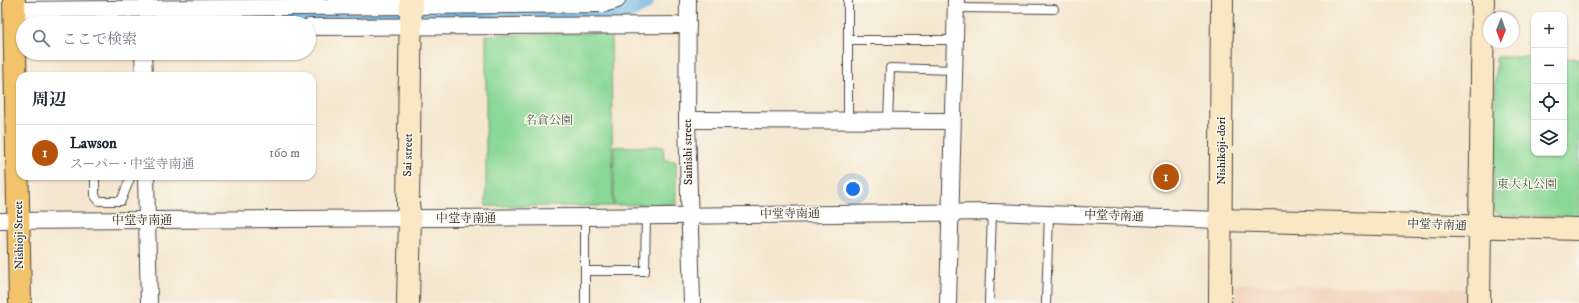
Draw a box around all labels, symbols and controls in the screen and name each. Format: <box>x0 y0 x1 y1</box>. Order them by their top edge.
north arrow <box>1483 12 1519 48</box>
map controls <box>1531 12 1567 156</box>
button: + <box>1531 12 1567 48</box>
search box <box>16 16 316 60</box>
icon: search <box>30 27 52 49</box>
text: ここで検索 <box>62 30 137 49</box>
button: − <box>1531 48 1567 84</box>
button: locate <box>1531 84 1567 120</box>
text: 周辺 <box>32 89 66 111</box>
park label: 名倉公園 <box>525 113 573 128</box>
street label: Nishikōji-dōri <box>1214 117 1229 185</box>
street label: Sainishi street <box>680 119 696 185</box>
button: layers <box>1531 120 1567 156</box>
street label: Sai street <box>400 133 416 177</box>
text: Lawson <box>70 134 117 153</box>
text: 1 <box>43 145 47 161</box>
text: 160 m <box>269 145 300 161</box>
text: スーパー · 中堂寺南通 <box>70 156 194 172</box>
pin: 1 <box>1153 162 1179 192</box>
park label: 東大丸公園 <box>1497 177 1557 192</box>
your location <box>843 179 863 199</box>
street label: Nishioji Street <box>11 200 27 270</box>
street label: 中堂寺南通 <box>760 206 820 222</box>
street label: 中堂寺南通 <box>1084 207 1144 225</box>
street label: 中堂寺南通 <box>436 211 496 226</box>
street label: 中堂寺南通 <box>112 213 172 228</box>
street label: 中堂寺南通 <box>1407 216 1467 234</box>

